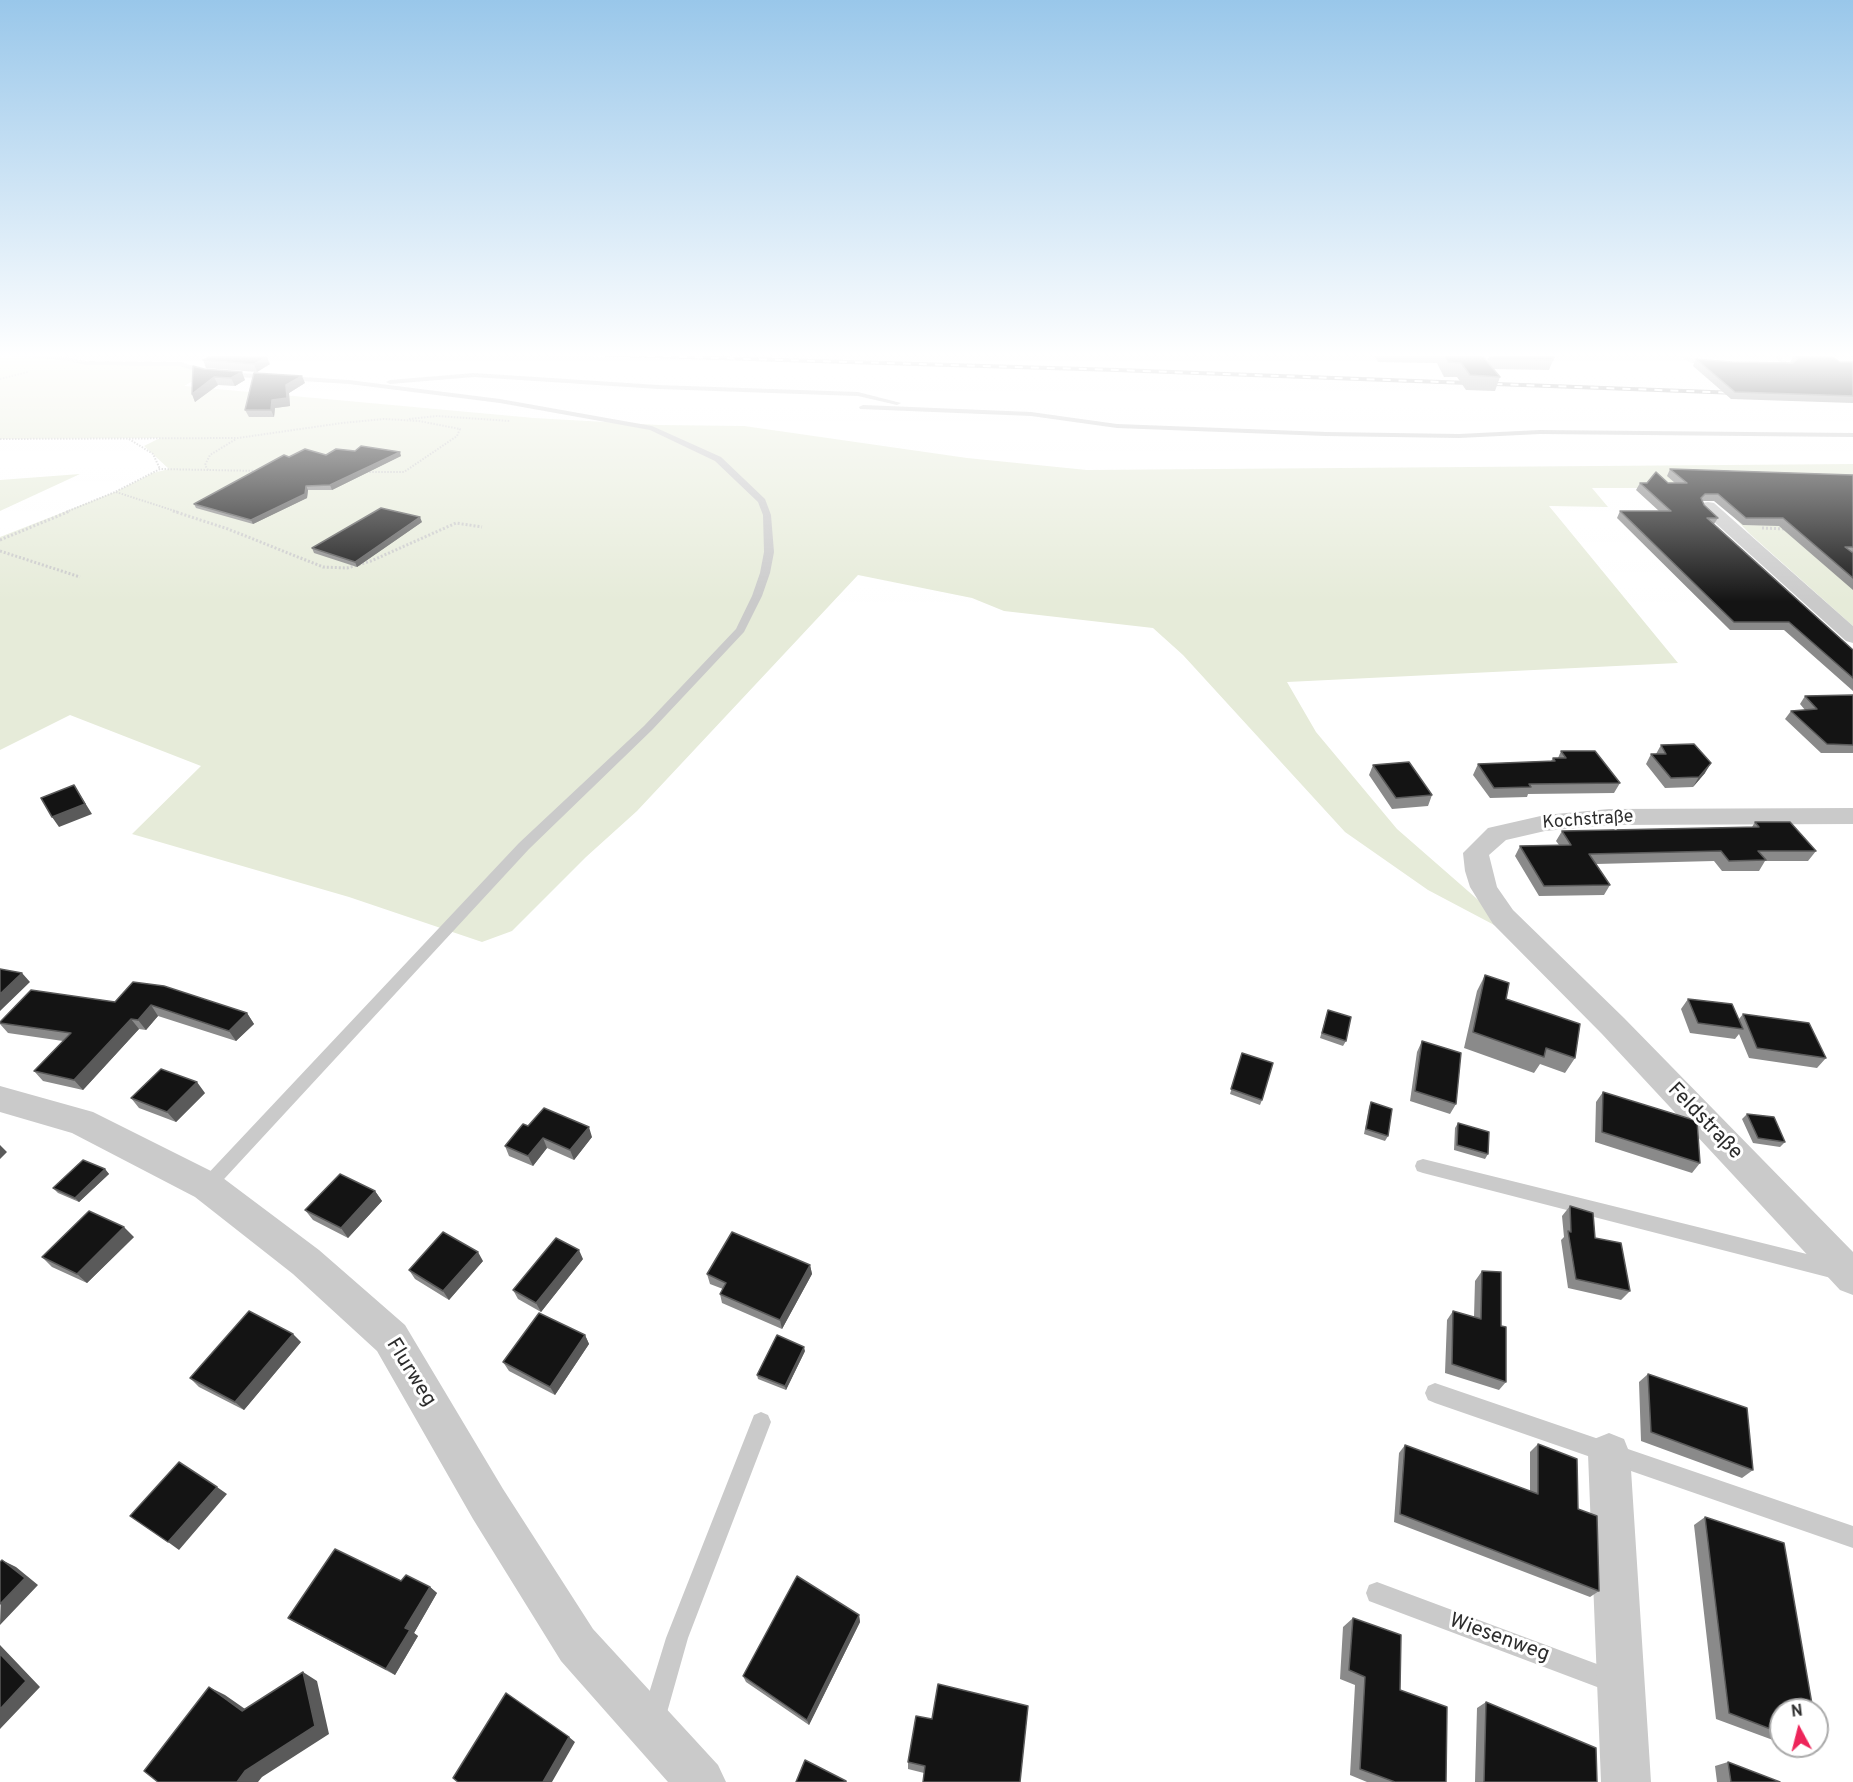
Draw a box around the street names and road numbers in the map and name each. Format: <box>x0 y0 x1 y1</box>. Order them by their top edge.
street label: Kochstraße <box>1542 807 1634 835</box>
street label: Feldstraße <box>1661 1078 1747 1166</box>
street label: Flurweg <box>379 1334 441 1412</box>
street label: Wiesenweg <box>1445 1609 1553 1669</box>

